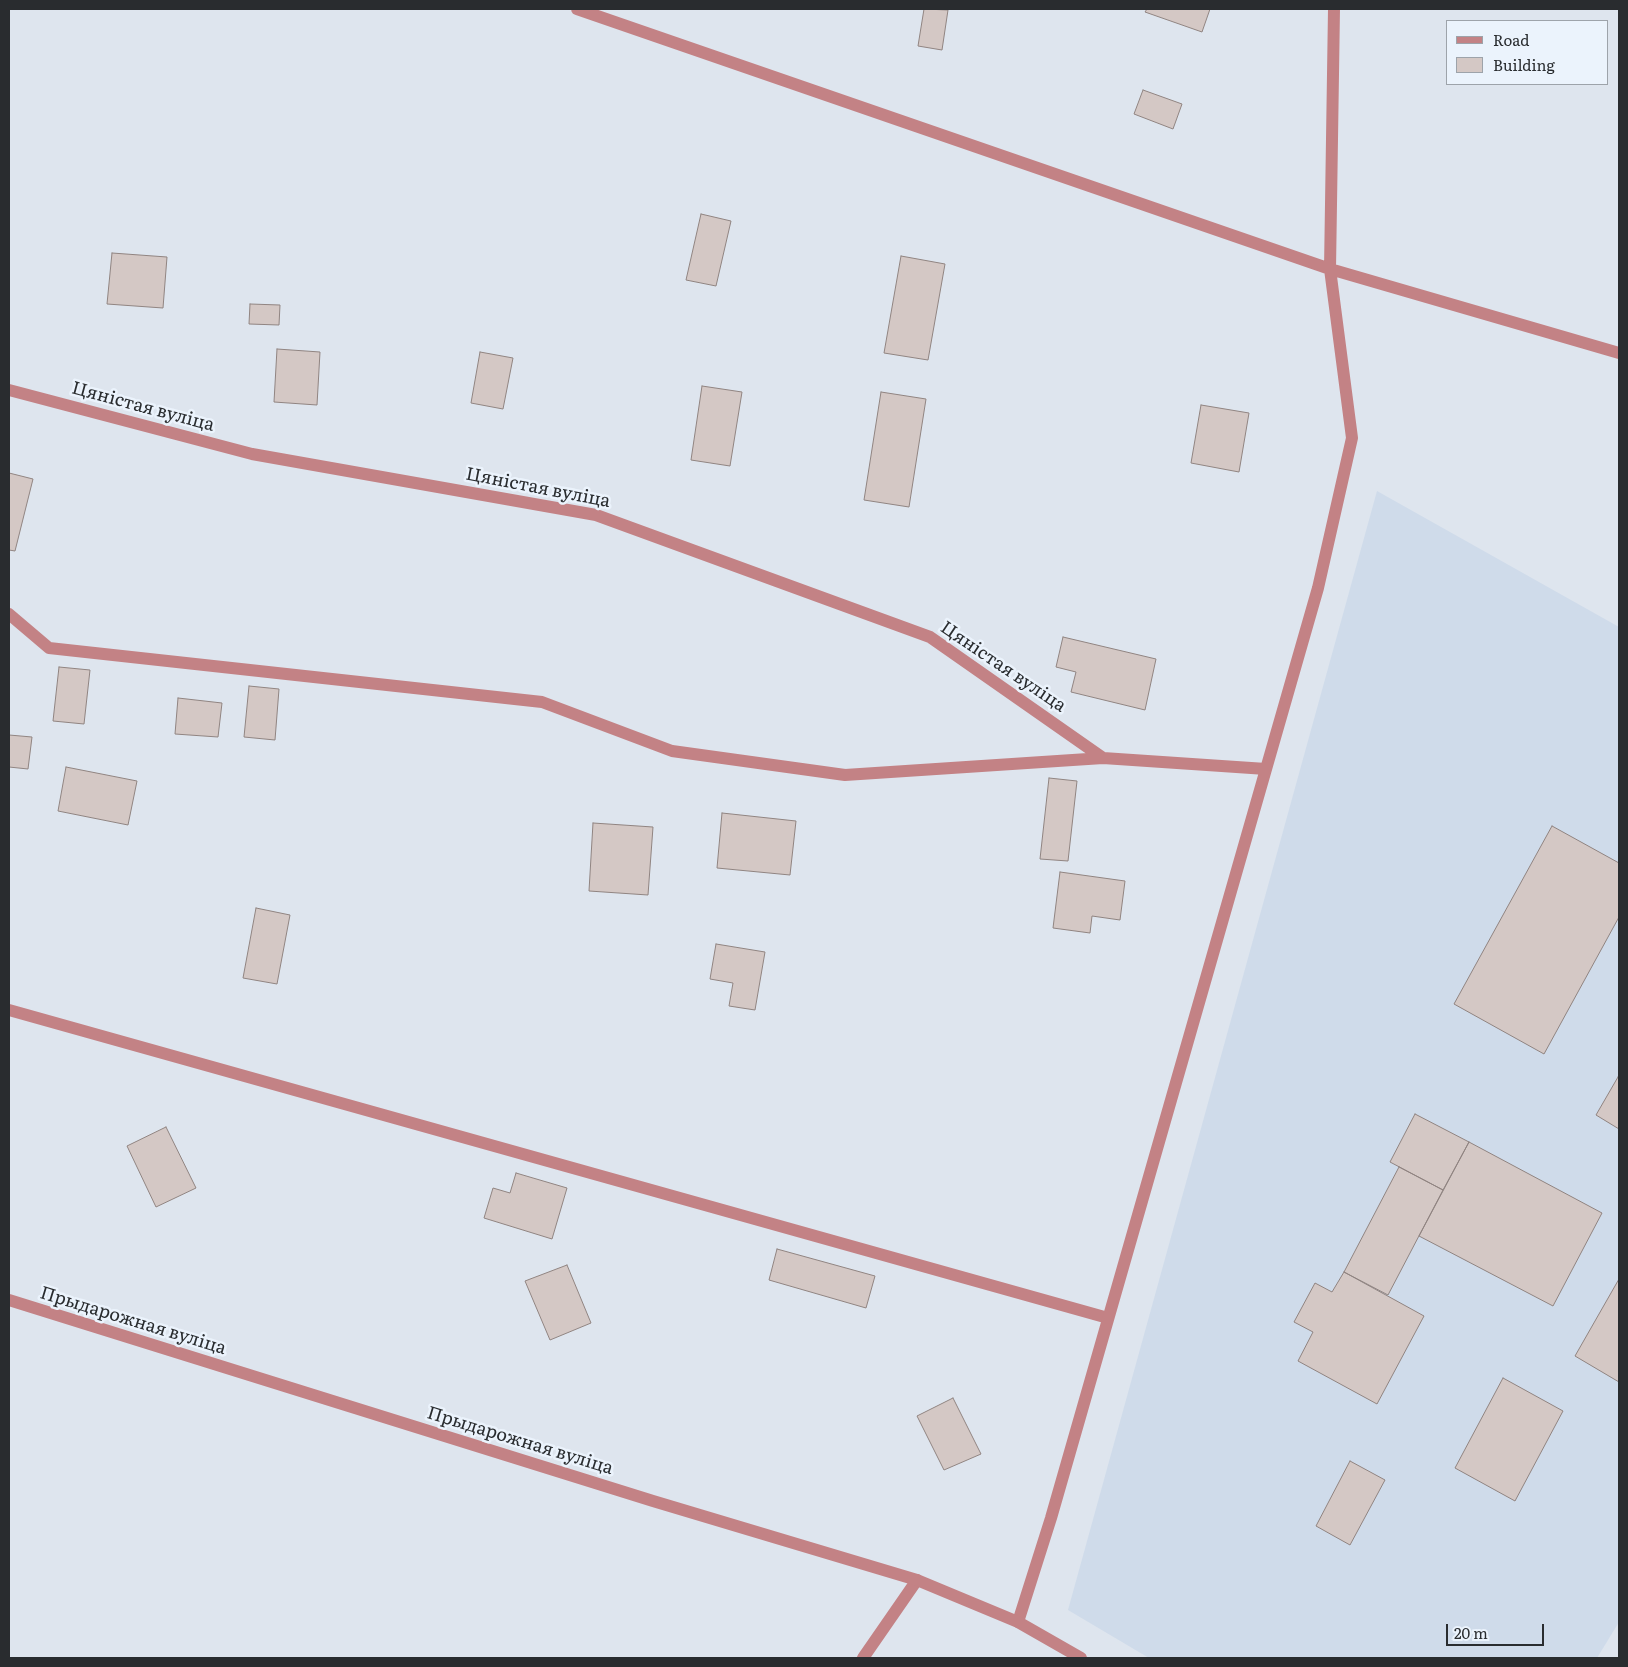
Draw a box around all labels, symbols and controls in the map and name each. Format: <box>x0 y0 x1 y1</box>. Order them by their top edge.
legend <box>1446 20 1608 85</box>
text: Road <box>1493 28 1529 51</box>
text: Building <box>1493 53 1555 76</box>
street label: Цяністая вуліца <box>69 378 217 436</box>
street label: Цяністая вуліца <box>464 463 612 513</box>
street label: Цяністая вуліца <box>936 617 1070 717</box>
street label: Прыдарожная вуліца <box>37 1282 229 1360</box>
street label: Прыдарожная вуліца <box>424 1402 616 1480</box>
scale bar <box>1448 1614 1546 1646</box>
text: 20 m <box>1454 1621 1488 1644</box>

